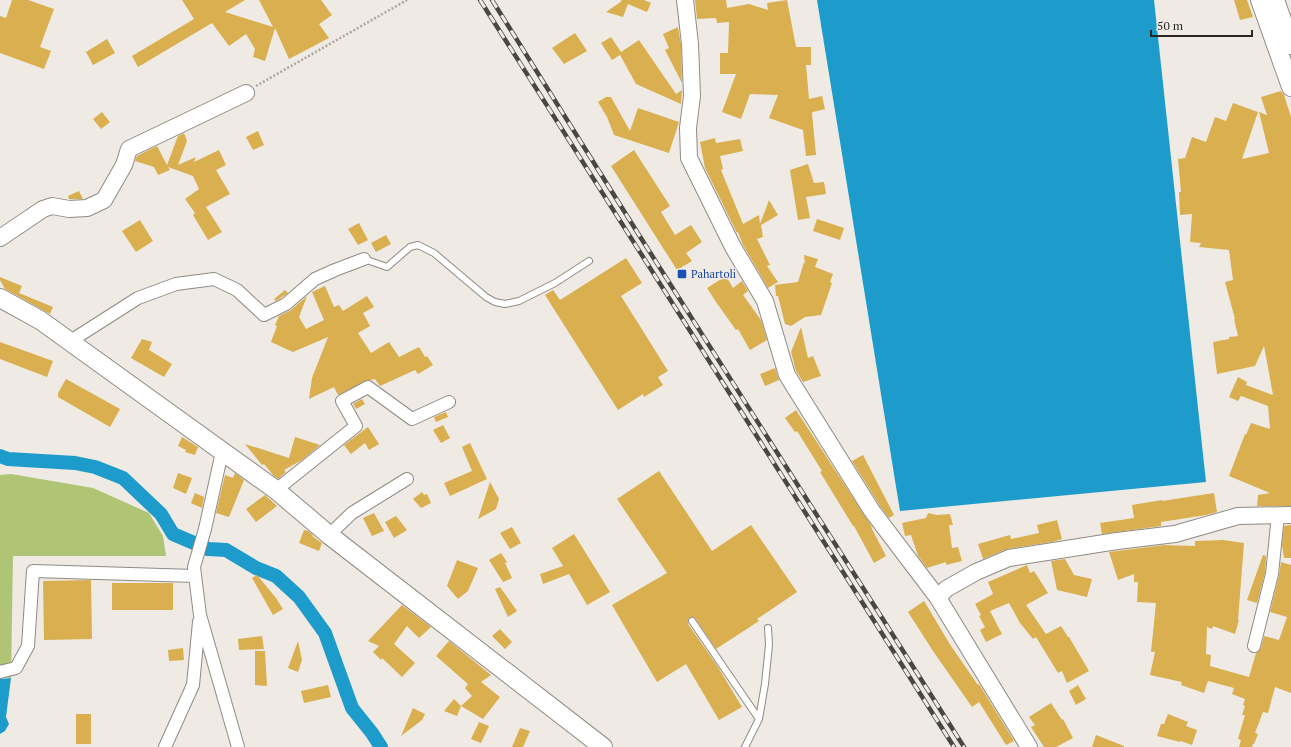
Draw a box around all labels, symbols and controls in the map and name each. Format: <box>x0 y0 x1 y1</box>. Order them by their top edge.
scale bar <box>1151 12 1252 38</box>
text: 50 m <box>1157 18 1184 33</box>
place label: Pahartoli <box>691 267 736 281</box>
marker: Pahartoli <box>676 268 688 280</box>

